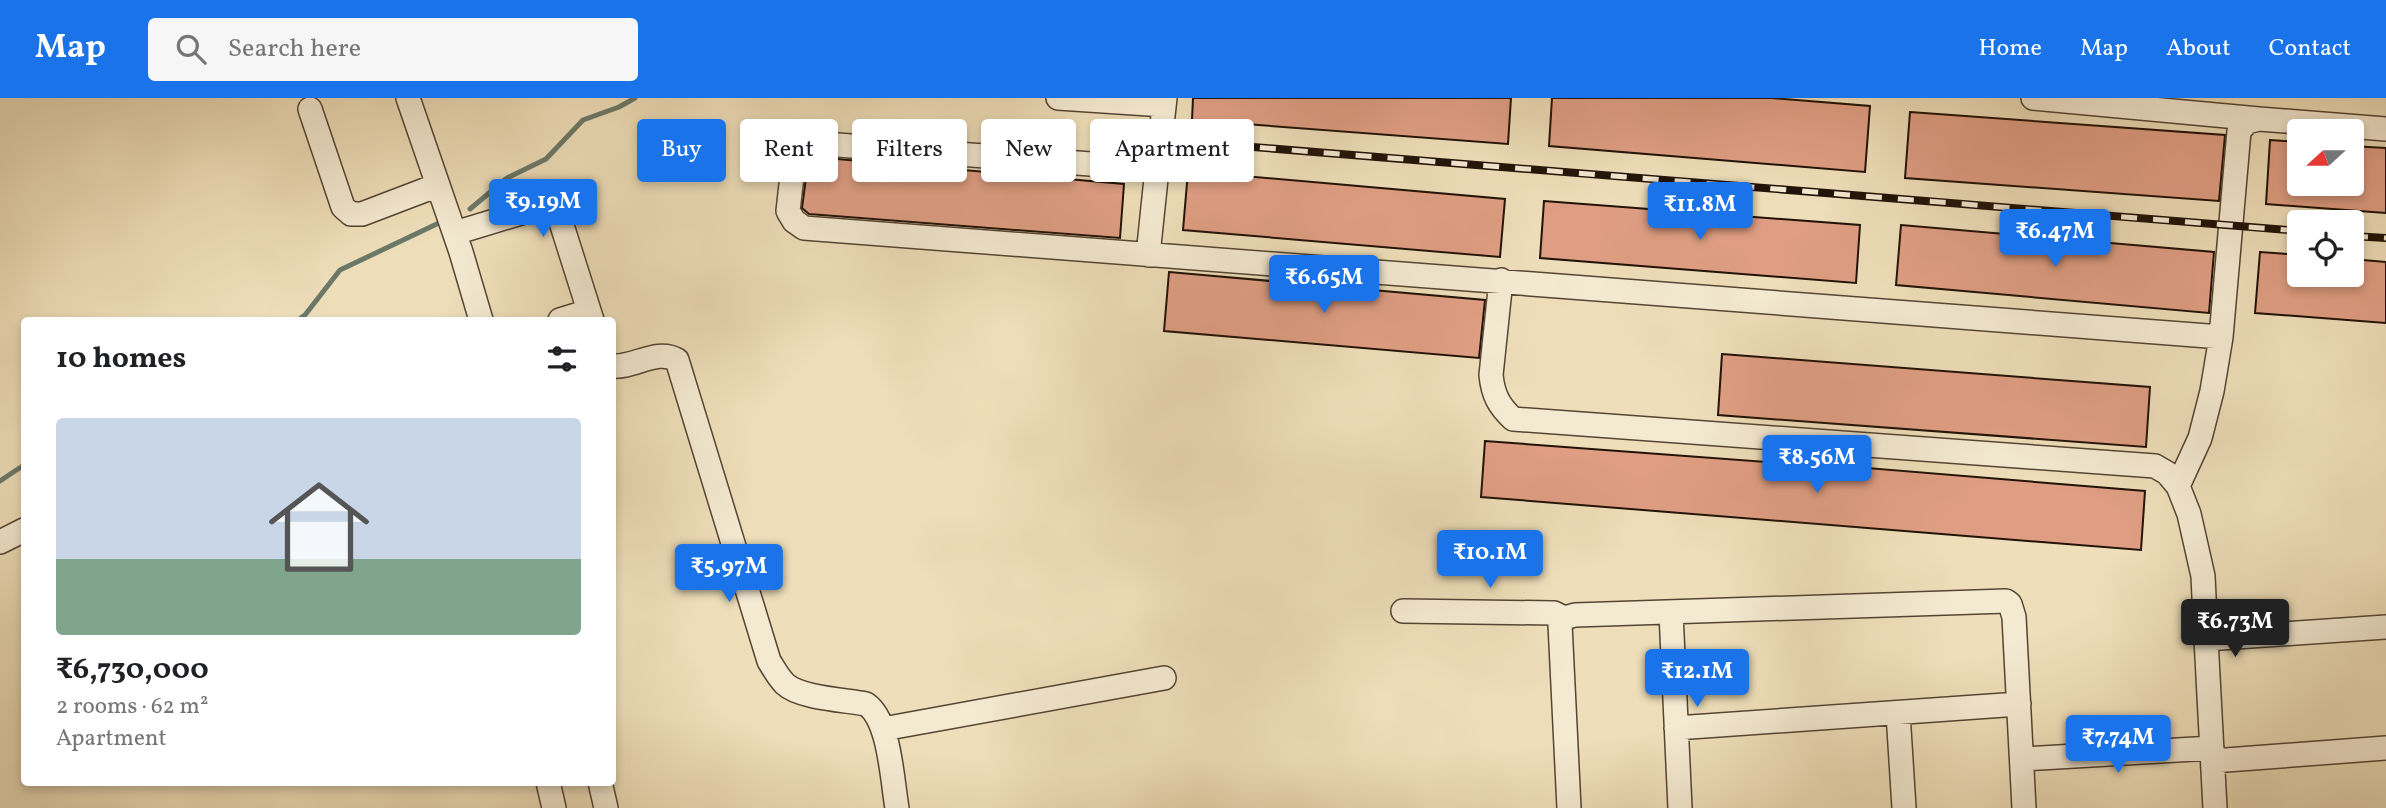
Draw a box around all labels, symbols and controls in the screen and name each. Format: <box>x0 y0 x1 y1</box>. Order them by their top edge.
search box <box>148 18 638 81</box>
text: Map <box>35 26 106 72</box>
icon: search <box>172 30 210 68</box>
text: Search here <box>228 31 361 67</box>
text: Home <box>1978 32 2042 66</box>
text: Map <box>2080 32 2128 66</box>
text: About <box>2166 32 2231 66</box>
text: Contact <box>2269 32 2351 66</box>
chip: Buy <box>637 119 726 182</box>
chip: Rent <box>740 119 838 182</box>
chip: Filters <box>852 119 967 182</box>
chip: New <box>981 119 1076 182</box>
chip: Apartment <box>1090 119 1254 182</box>
north arrow <box>2287 119 2364 196</box>
map controls <box>2287 119 2364 287</box>
pin: ₹9.19M <box>486 180 600 239</box>
pin: ₹11.8M <box>1643 183 1757 242</box>
text: ₹9.19M <box>505 186 581 218</box>
text: ₹11.8M <box>1664 189 1736 221</box>
pin: ₹6.47M <box>1998 209 2112 269</box>
button: locate <box>2287 210 2364 287</box>
text: ₹6.47M <box>2016 216 2094 248</box>
pin: ₹6.65M <box>1267 256 1381 315</box>
text: ₹6.65M <box>1285 262 1363 294</box>
text: 10 homes <box>56 338 186 380</box>
icon: filters <box>543 340 581 378</box>
pin: ₹8.56M <box>1760 436 1874 495</box>
text: ₹8.56M <box>1778 442 1856 474</box>
icon: home <box>256 464 382 590</box>
pin: ₹10.1M <box>1433 531 1547 590</box>
text: ₹10.1M <box>1453 537 1527 569</box>
pin: ₹5.97M <box>672 545 786 604</box>
text: ₹5.97M <box>691 551 767 583</box>
pin: ₹6.73M <box>2178 600 2292 659</box>
text: ₹6.73M <box>2197 606 2273 638</box>
text: ₹6,730,000 <box>56 649 209 691</box>
pin: ₹12.1M <box>1640 650 1754 709</box>
text: ₹12.1M <box>1661 656 1733 688</box>
text: 2 rooms · 62 m² <box>56 691 208 723</box>
pin: ₹7.74M <box>2061 716 2175 775</box>
text: ₹7.74M <box>2082 722 2154 754</box>
text: Apartment <box>56 723 167 755</box>

